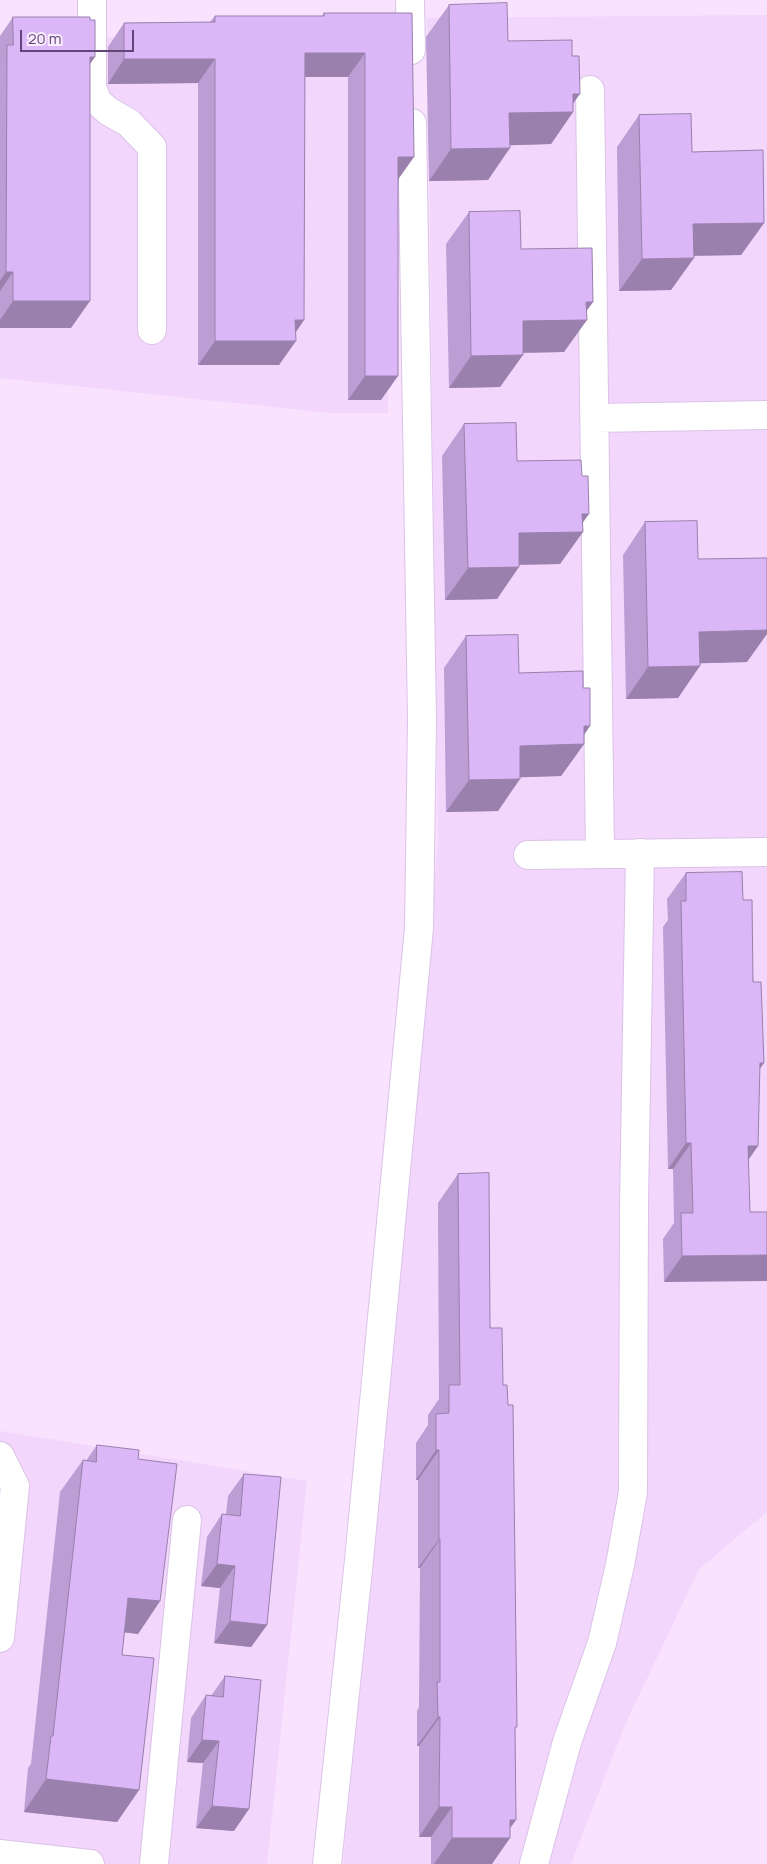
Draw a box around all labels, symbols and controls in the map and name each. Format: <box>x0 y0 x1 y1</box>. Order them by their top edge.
scale bar <box>22 20 136 52</box>
text: 20 m <box>28 28 61 49</box>

